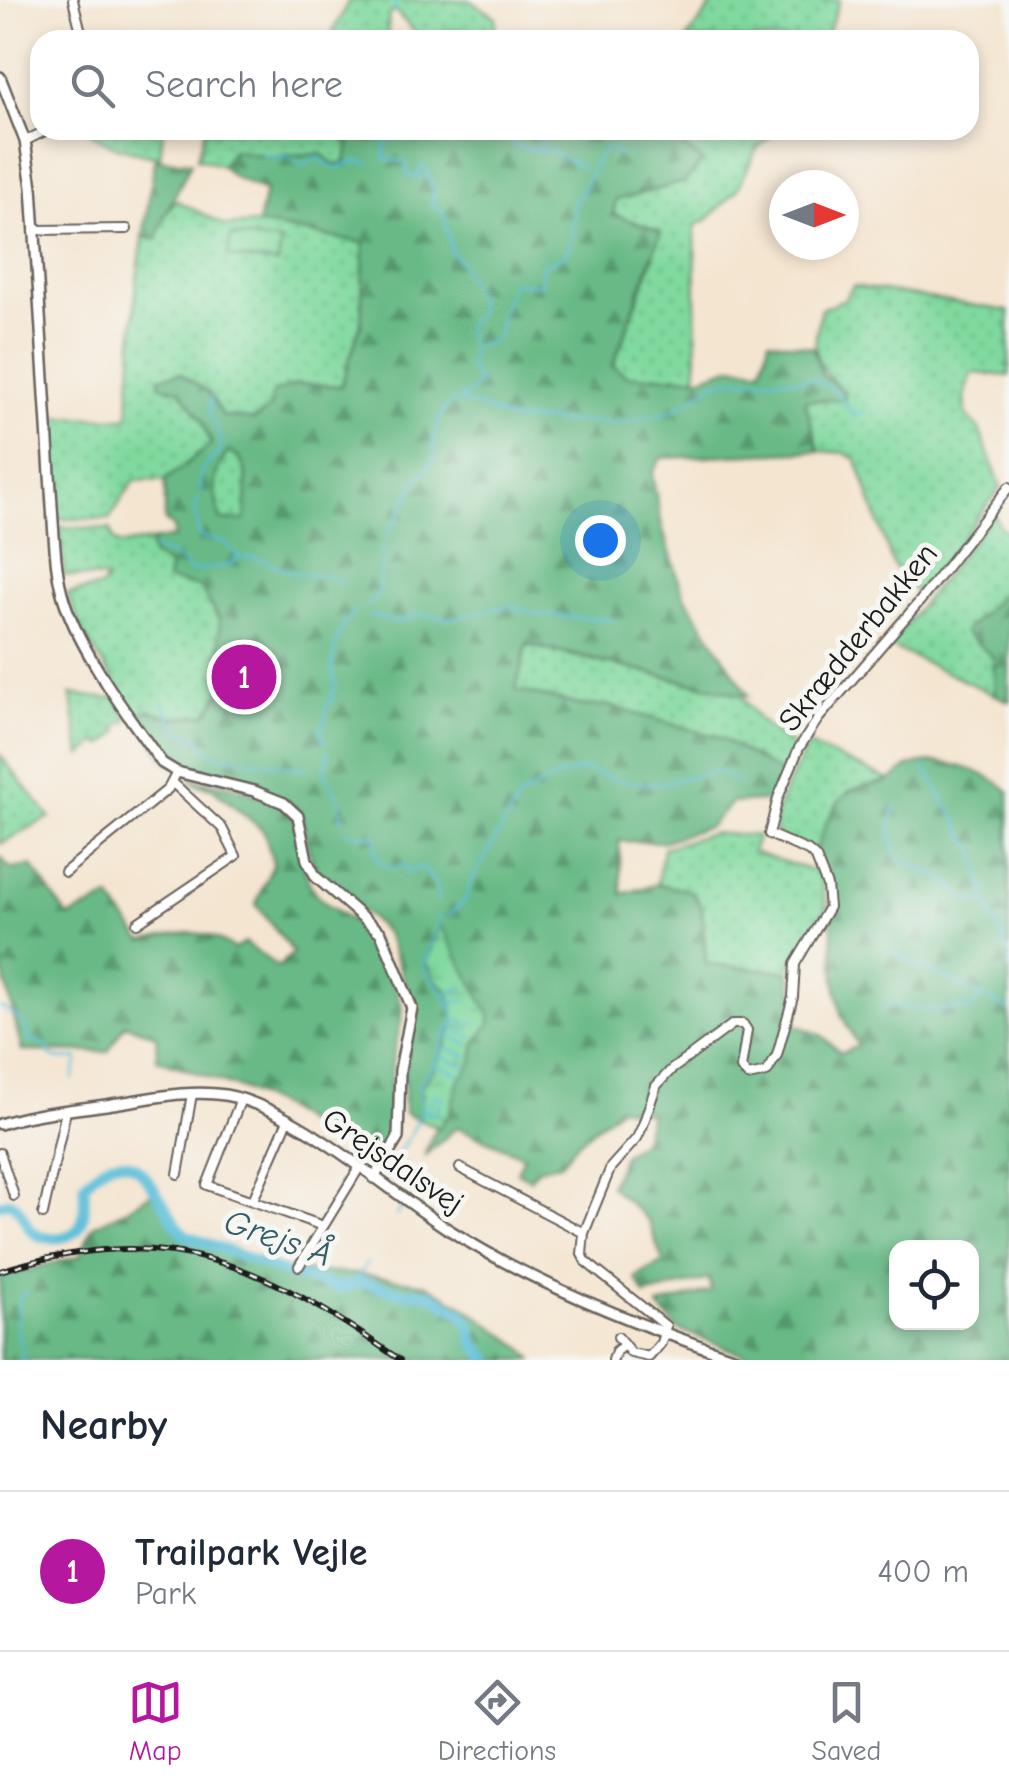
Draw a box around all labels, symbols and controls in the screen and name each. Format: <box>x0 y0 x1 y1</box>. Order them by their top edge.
search box <box>30 30 979 140</box>
icon: search <box>65 58 120 113</box>
text: Search here <box>145 63 343 107</box>
north arrow <box>769 170 859 260</box>
your location <box>575 515 626 566</box>
street label: Skrædderbakken <box>771 535 945 739</box>
pin: 1 <box>212 640 276 714</box>
street label: Grejsdalsvej <box>316 1100 470 1222</box>
water label: Grejs Å <box>219 1201 337 1275</box>
map controls <box>889 1240 979 1330</box>
button: locate <box>889 1240 979 1330</box>
text: Nearby <box>40 1401 167 1450</box>
text: Trailpark Vejle <box>135 1531 367 1575</box>
text: 1 <box>66 1553 79 1590</box>
text: 400 m <box>877 1553 969 1590</box>
text: Park <box>135 1575 196 1612</box>
tab: Map <box>128 1675 183 1767</box>
tab: Directions <box>438 1675 556 1767</box>
tab: Saved <box>811 1675 881 1767</box>

